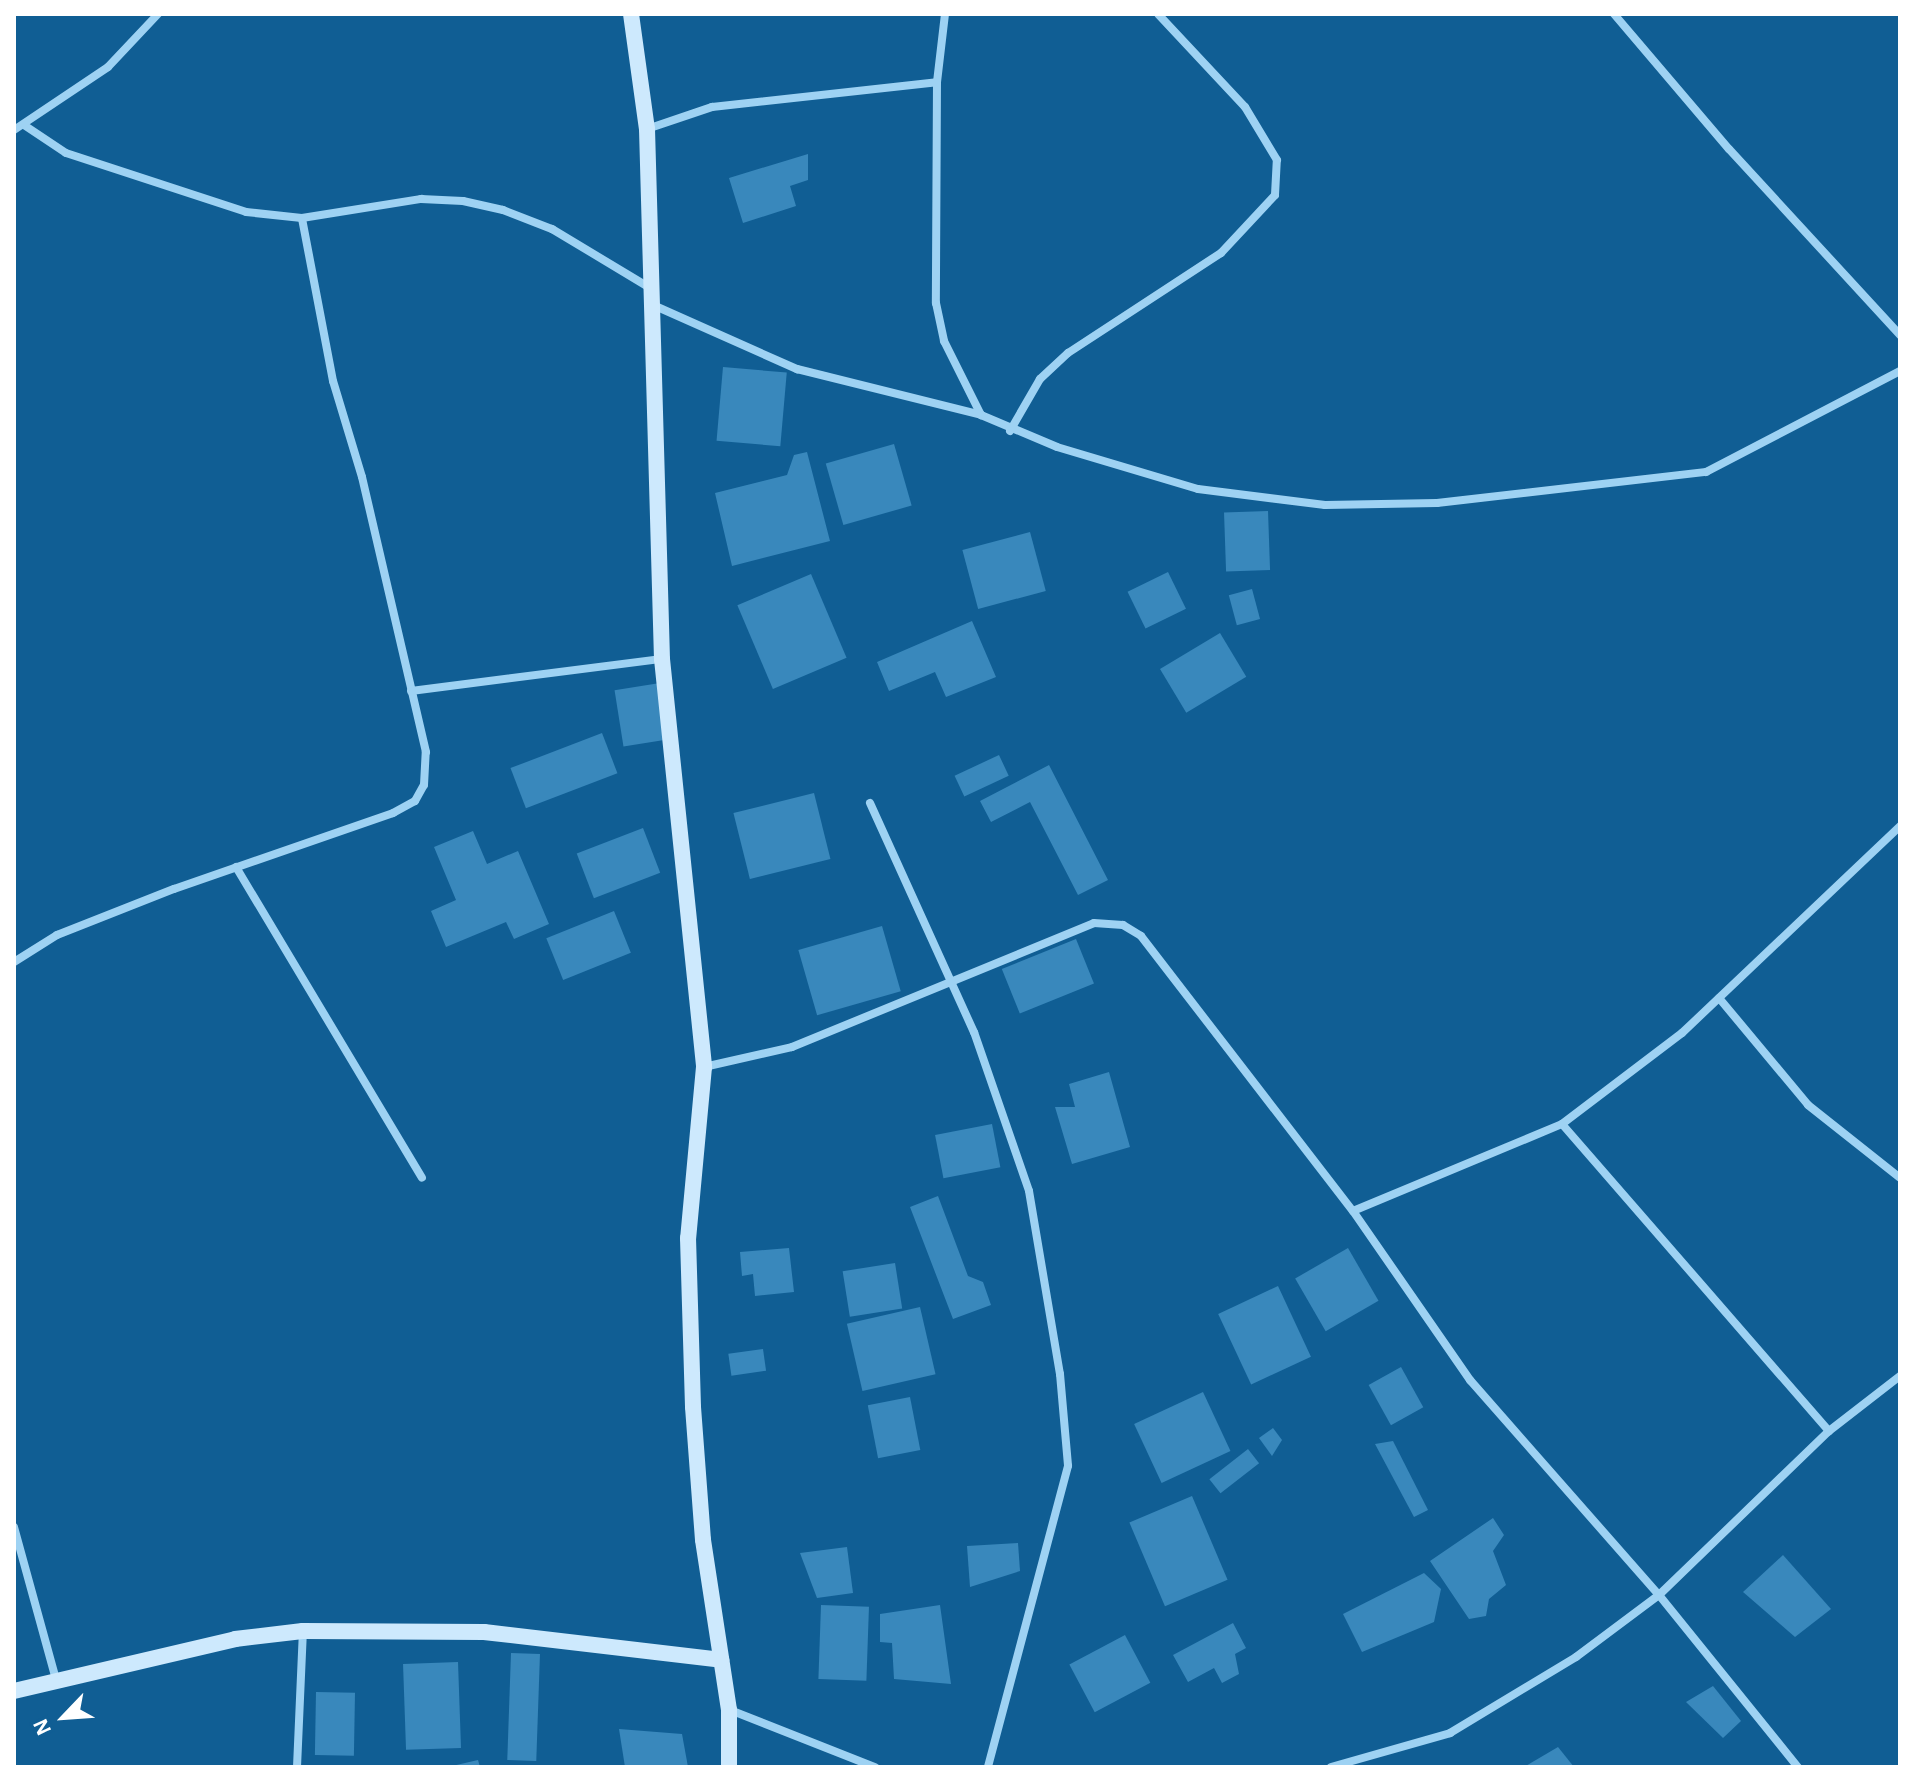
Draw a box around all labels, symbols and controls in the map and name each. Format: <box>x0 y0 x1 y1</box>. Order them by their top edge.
north arrow <box>24 1677 104 1757</box>
text: N <box>29 1716 55 1739</box>

